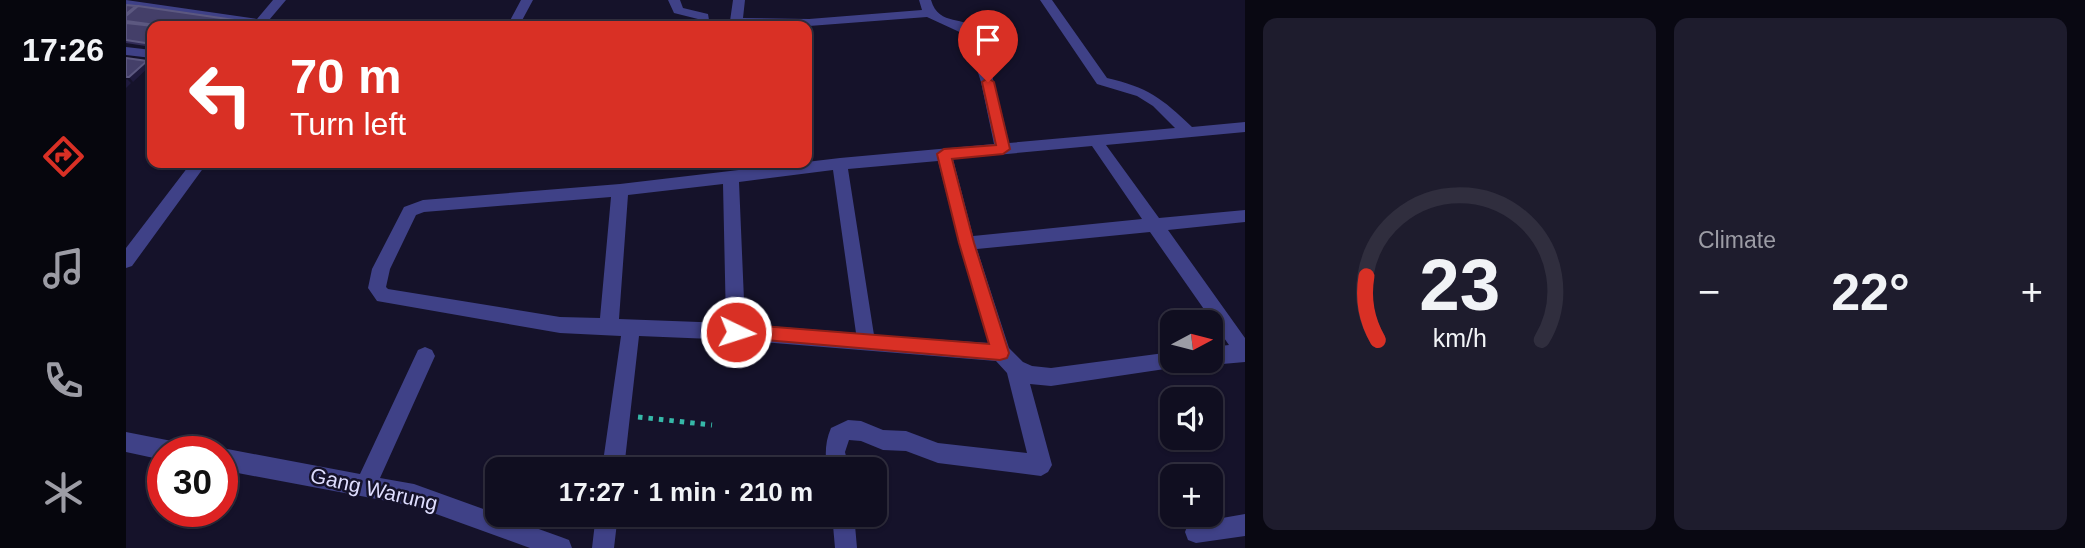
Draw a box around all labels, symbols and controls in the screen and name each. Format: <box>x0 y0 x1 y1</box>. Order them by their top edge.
pin <box>958 10 1018 82</box>
icon: arrive <box>969 21 1007 59</box>
text: 17:26 <box>22 32 104 68</box>
icon: left <box>175 49 266 140</box>
text: 70 m <box>290 49 402 103</box>
text: Turn left <box>290 106 406 142</box>
icon: directions <box>39 132 88 181</box>
text: Climate <box>1698 227 1776 253</box>
icon: music <box>39 244 88 293</box>
text: 23 <box>1419 244 1500 325</box>
text: 22° <box>1831 263 1910 321</box>
text: − <box>1698 271 1720 313</box>
text: + <box>2021 271 2043 313</box>
position arrow <box>699 295 773 369</box>
north arrow <box>1160 310 1223 373</box>
map controls <box>1160 310 1223 527</box>
text: km/h <box>1432 324 1487 352</box>
icon: phone <box>39 356 88 405</box>
button: sound <box>1160 387 1223 450</box>
speed limit sign: 30 <box>147 436 238 527</box>
street label: Gang Warung <box>308 463 440 515</box>
button: + <box>1160 464 1223 527</box>
icon: climate <box>39 468 88 517</box>
text: 17:27 · 1 min · 210 m <box>559 477 813 507</box>

